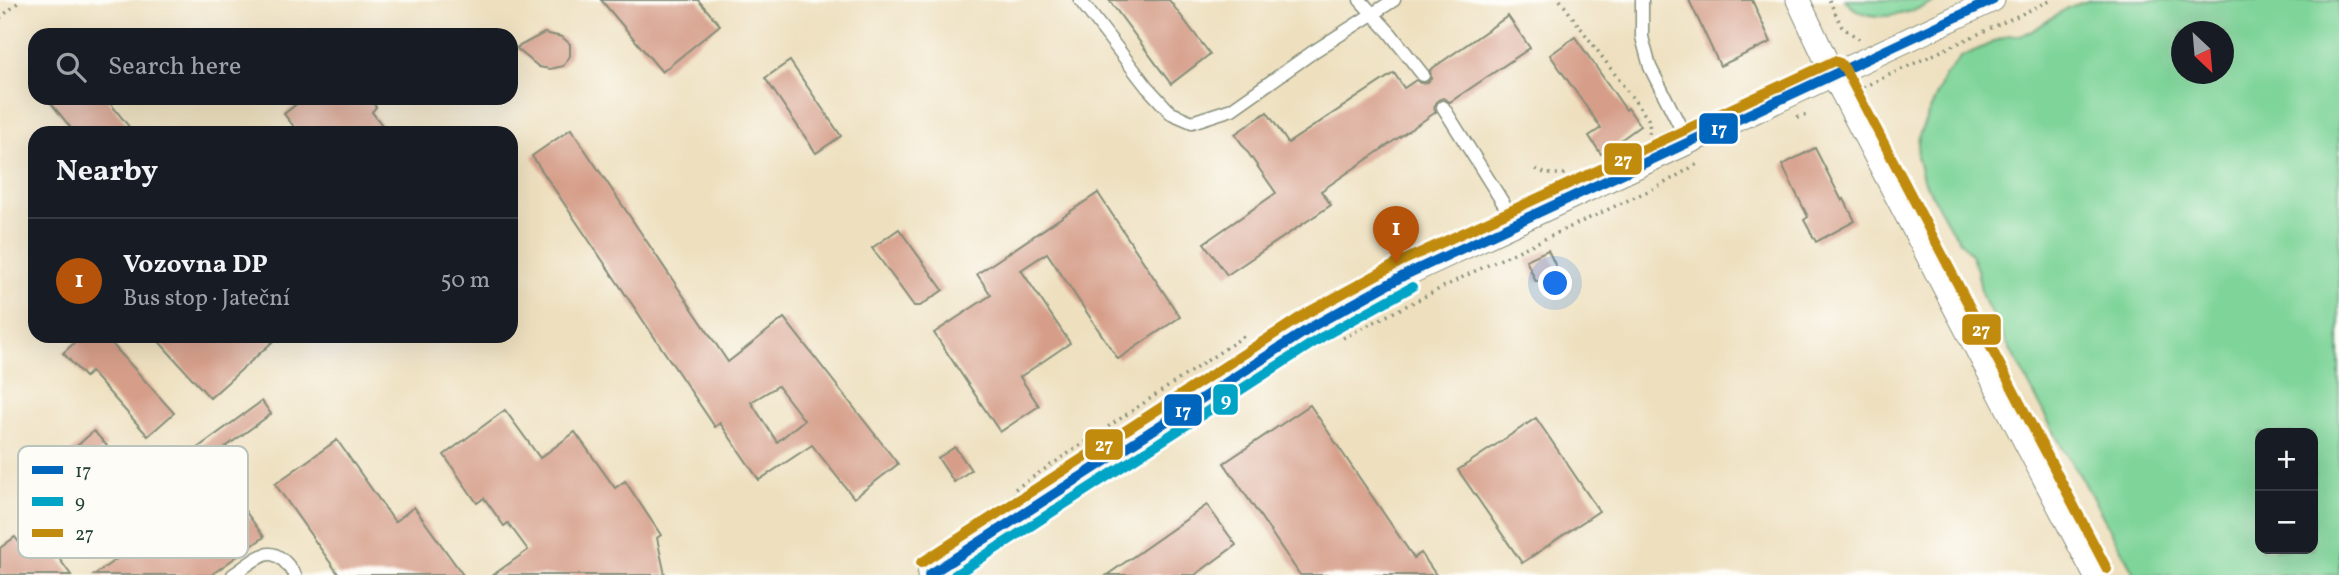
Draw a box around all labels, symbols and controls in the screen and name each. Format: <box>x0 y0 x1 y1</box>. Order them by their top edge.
north arrow <box>2171 21 2234 84</box>
search box <box>28 28 518 105</box>
icon: search <box>52 48 90 86</box>
text: Search here <box>108 49 241 85</box>
line badge: 17 <box>1698 112 1739 145</box>
text: 17 <box>1711 117 1727 143</box>
line badge: 27 <box>1603 142 1643 176</box>
text: 27 <box>1614 148 1632 174</box>
text: Nearby <box>56 151 158 193</box>
pin: 1 <box>1373 206 1419 264</box>
text: Vozovna DP <box>123 247 268 283</box>
text: 1 <box>74 265 84 297</box>
text: 50 m <box>441 265 490 297</box>
your location <box>1538 266 1572 300</box>
text: Bus stop · Jateční <box>123 283 290 315</box>
line badge: 27 <box>1961 313 2002 346</box>
text: 27 <box>1972 318 1990 344</box>
line badge: 9 <box>1212 383 1239 416</box>
text: 9 <box>1221 388 1231 414</box>
line badge: 17 <box>1163 393 1203 427</box>
text: 17 <box>1175 399 1191 425</box>
line badge: 27 <box>1084 428 1124 461</box>
map controls <box>2255 428 2318 554</box>
button: + <box>2255 428 2318 491</box>
text: 27 <box>1095 433 1113 459</box>
legend <box>18 446 248 558</box>
text: 17 <box>75 459 92 485</box>
text: 9 <box>75 490 85 516</box>
button: − <box>2255 491 2318 554</box>
text: 27 <box>75 522 94 548</box>

